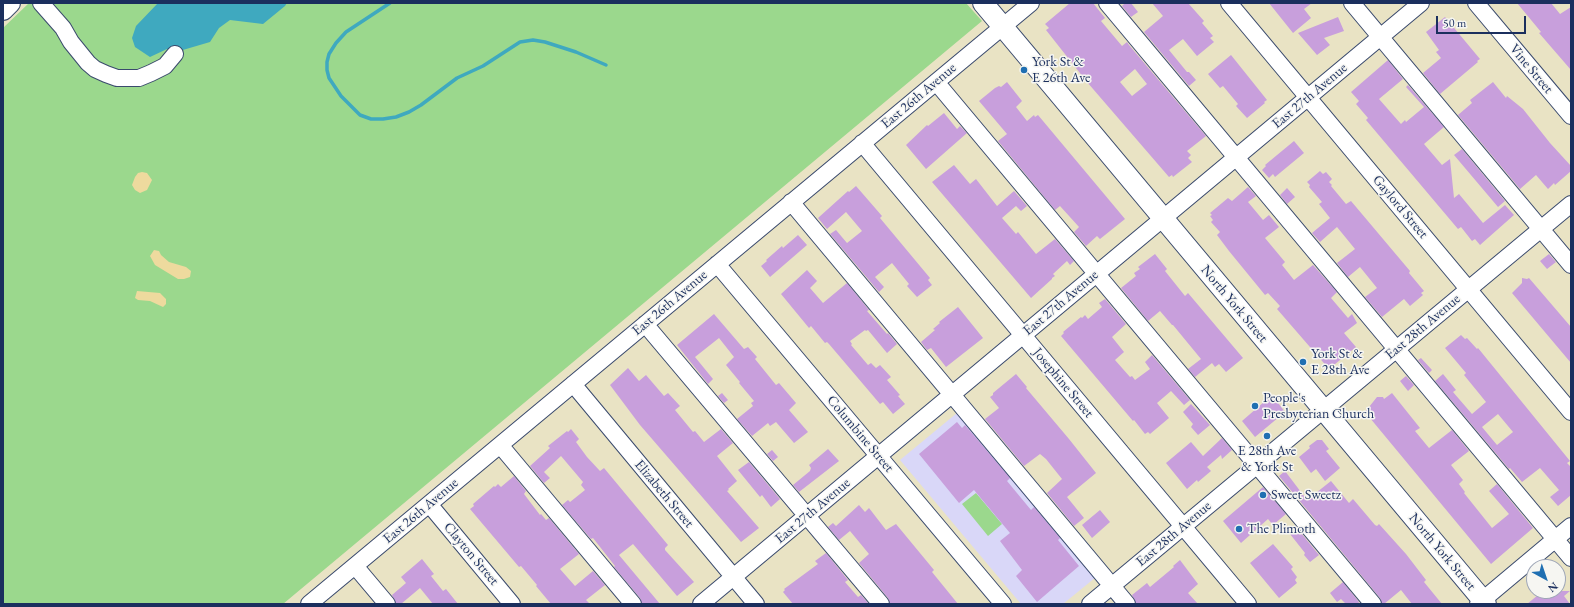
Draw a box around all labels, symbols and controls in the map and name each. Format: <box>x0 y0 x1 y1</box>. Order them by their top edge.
scale bar <box>1438 8 1528 34</box>
text: 50 m <box>1443 15 1466 31</box>
street label: Vine Street <box>1506 41 1556 97</box>
place label: York St & E 26th Ave <box>1032 54 1090 86</box>
street label: East 26th Avenue <box>878 60 960 132</box>
street label: East 27th Avenue <box>1269 60 1351 132</box>
marker: York St & E 26th Ave <box>1019 65 1029 75</box>
street label: Gaylord Street <box>1369 172 1431 242</box>
street label: North York Street <box>1197 262 1271 346</box>
street label: East 26th Avenue <box>629 267 711 339</box>
street label: East 27th Avenue <box>1020 267 1102 339</box>
street label: East 28th Avenue <box>1382 291 1464 363</box>
street label: Josephine Street <box>1029 345 1097 421</box>
place label: York St & E 28th Ave <box>1311 346 1369 378</box>
marker: York St & E 28th Ave <box>1298 357 1308 367</box>
place label: People's Presbyterian Church <box>1263 390 1374 422</box>
street label: Columbine Street <box>823 392 897 476</box>
marker: People's Presbyterian Church <box>1250 401 1260 411</box>
marker: E 28th Ave & York St <box>1262 431 1272 441</box>
place label: E 28th Ave & York St <box>1238 443 1296 476</box>
street label: Elizabeth Street <box>631 457 697 531</box>
street label: East 26th Avenue <box>380 475 462 547</box>
street label: East 27th Avenue <box>772 475 854 547</box>
place label: Sweet Sweetz <box>1271 487 1341 503</box>
marker: Sweet Sweetz <box>1258 490 1268 500</box>
street label: East 28th Avenue <box>1133 498 1215 570</box>
street label: North York Street <box>1405 510 1479 594</box>
street label: Clayton Street <box>440 519 502 589</box>
place label: The Plimoth <box>1247 521 1316 537</box>
marker: The Plimoth <box>1234 524 1244 534</box>
north arrow <box>1526 559 1566 599</box>
text: N <box>1545 579 1561 596</box>

